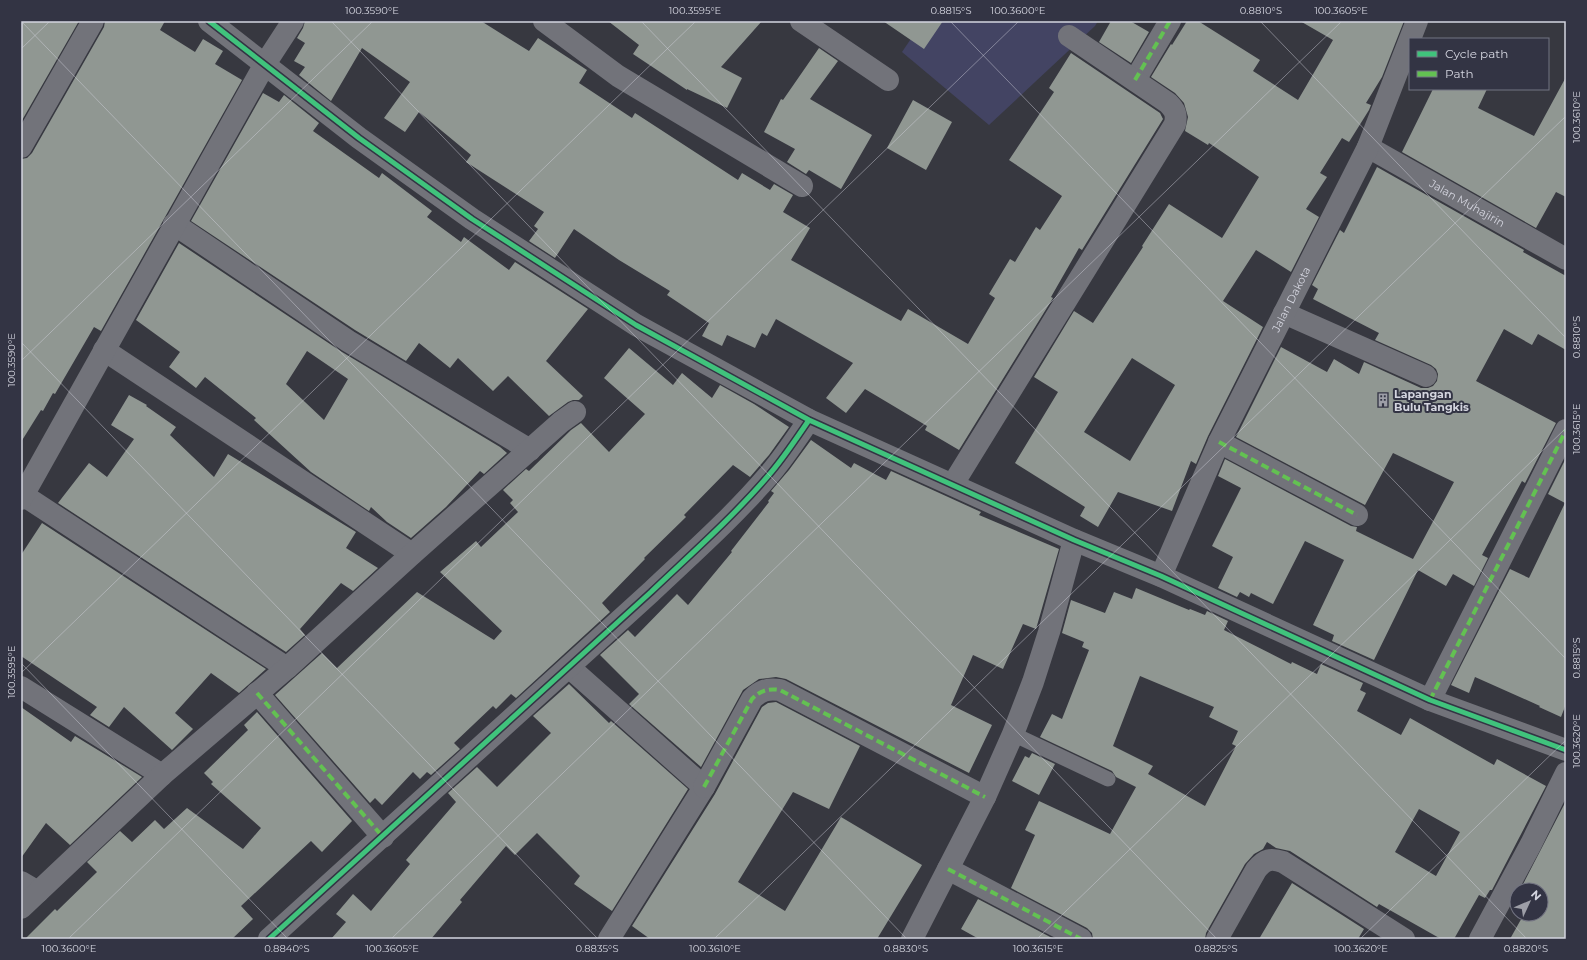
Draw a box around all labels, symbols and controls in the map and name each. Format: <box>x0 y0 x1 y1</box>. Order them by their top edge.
text: 100.3590°E <box>345 4 399 17</box>
text: 100.3595°E <box>669 4 722 17</box>
text: 0.8815°S <box>930 4 972 17</box>
text: 100.3600°E <box>991 4 1046 17</box>
text: 0.8810°S <box>1240 4 1282 17</box>
text: 100.3605°E <box>1314 4 1368 17</box>
legend <box>1409 38 1549 90</box>
text: Cycle path <box>1445 46 1508 61</box>
text: Path <box>1445 66 1474 81</box>
text: 100.3610°E <box>1570 91 1583 143</box>
street label: Jalan Muhajirin <box>1426 176 1507 230</box>
street label: Jalan Dakota <box>1268 264 1313 335</box>
text: 0.8810°S <box>1570 316 1583 358</box>
text: 100.3590°E <box>5 333 18 387</box>
place label: Lapangan Bulu Tangkis <box>1394 387 1469 414</box>
building icon: Lapangan Bulu Tangkis <box>1375 392 1391 408</box>
text: 100.3615°E <box>1570 403 1583 454</box>
text: 0.8815°S <box>1570 637 1583 679</box>
text: 100.3595°E <box>5 645 18 698</box>
text: 100.3620°E <box>1570 714 1583 768</box>
north arrow <box>1509 882 1549 922</box>
text: N <box>1528 887 1544 903</box>
text: 100.3600°E <box>42 942 97 955</box>
text: 0.8840°S <box>264 942 310 955</box>
text: 100.3605°E <box>365 942 419 955</box>
text: 0.8835°S <box>575 942 619 955</box>
text: 100.3610°E <box>689 942 741 955</box>
text: 0.8830°S <box>884 942 928 955</box>
text: 100.3615°E <box>1013 942 1064 955</box>
text: 0.8825°S <box>1194 942 1238 955</box>
text: 100.3620°E <box>1334 942 1388 955</box>
text: 0.8820°S <box>1504 942 1548 955</box>

